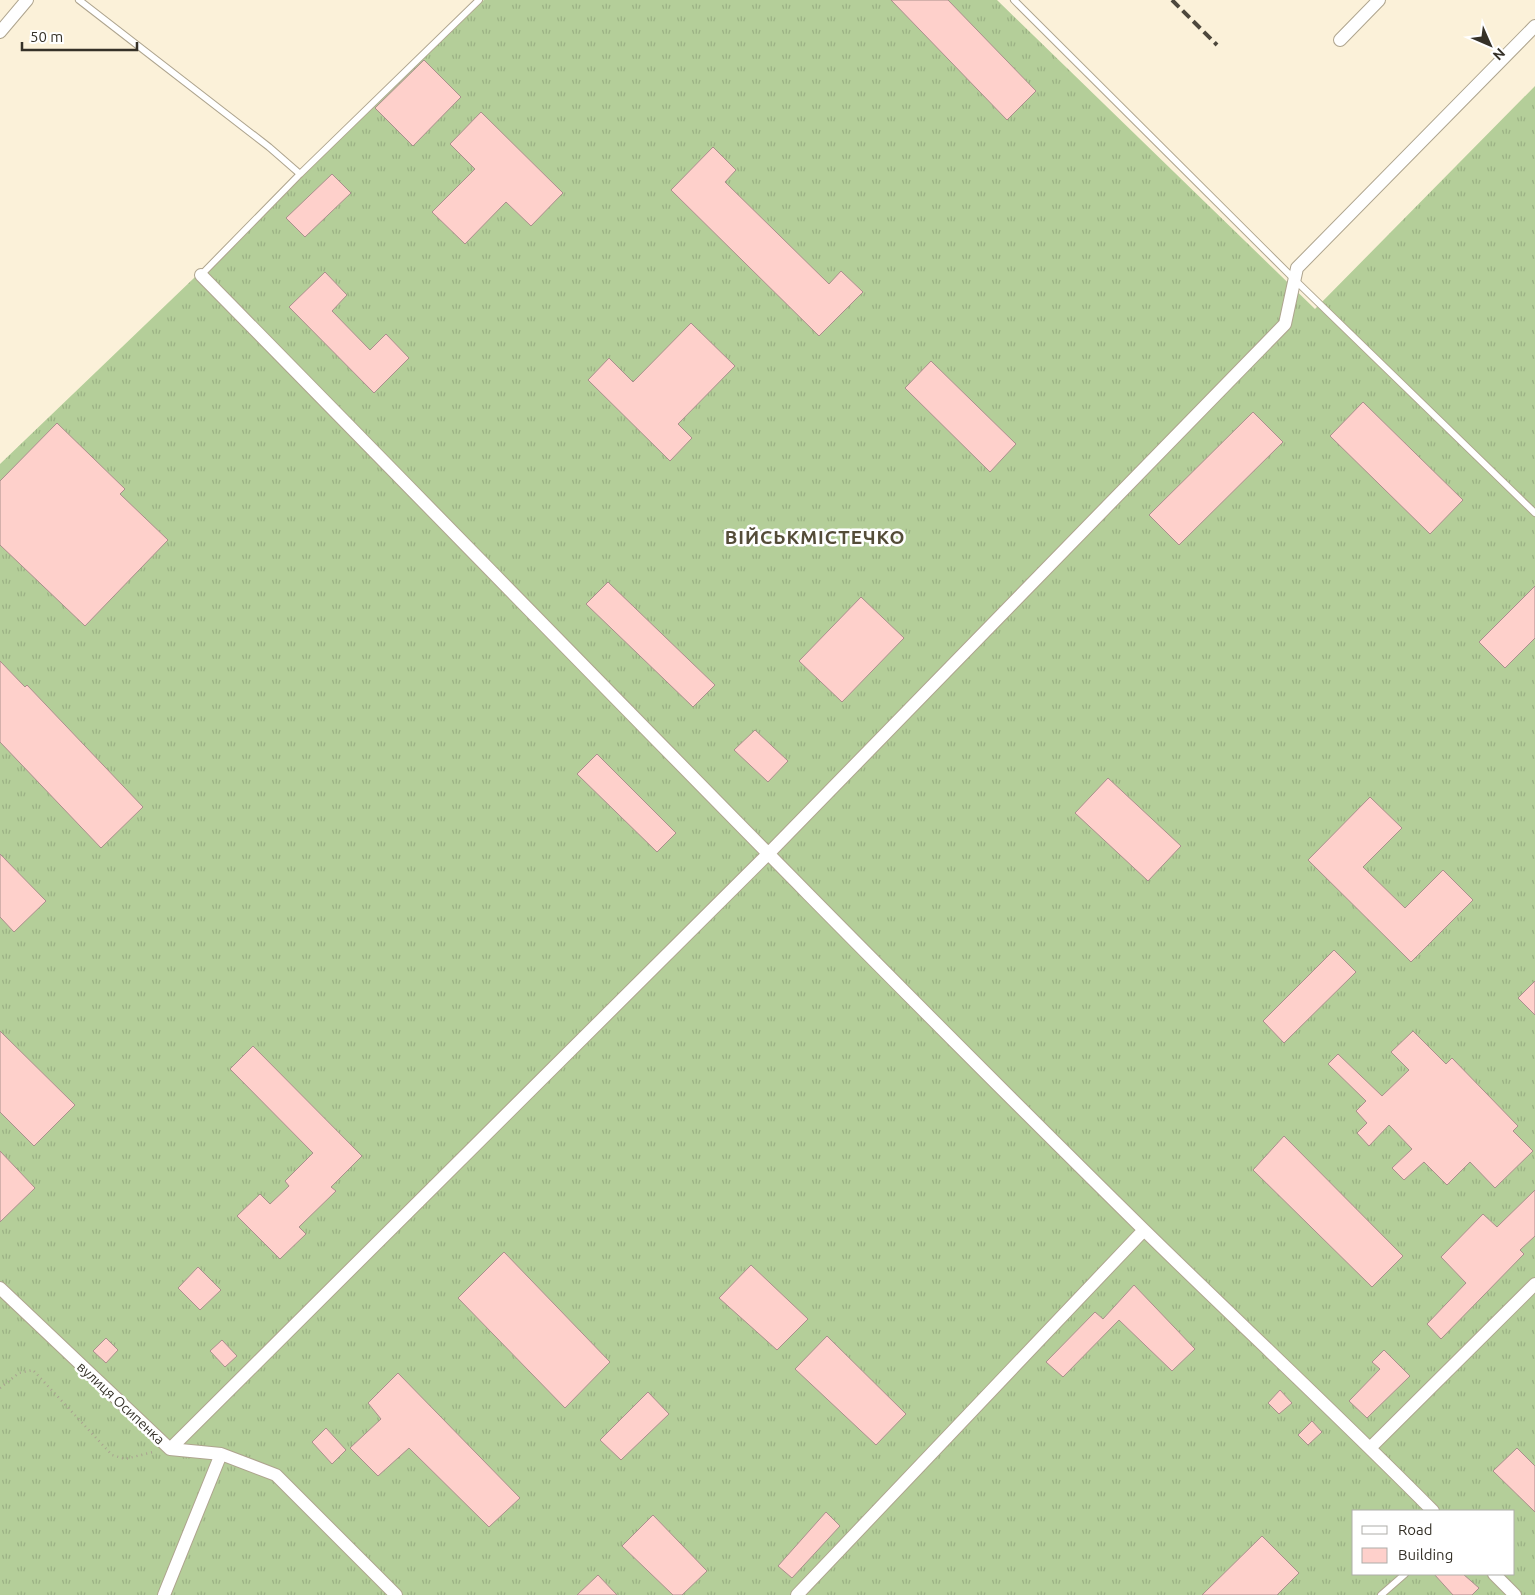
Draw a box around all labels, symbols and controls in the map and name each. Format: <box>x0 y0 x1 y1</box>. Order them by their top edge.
scale bar <box>22 20 138 52</box>
north arrow <box>1465 20 1515 70</box>
text: 50 m <box>30 28 63 45</box>
text: N <box>1490 45 1509 64</box>
district label: ВІЙСЬКМІСТЕЧКО <box>725 526 905 548</box>
street label: вулиця Осипенка <box>74 1358 168 1448</box>
legend <box>1352 1510 1515 1575</box>
text: Road <box>1398 1521 1433 1538</box>
text: Building <box>1398 1546 1453 1563</box>

